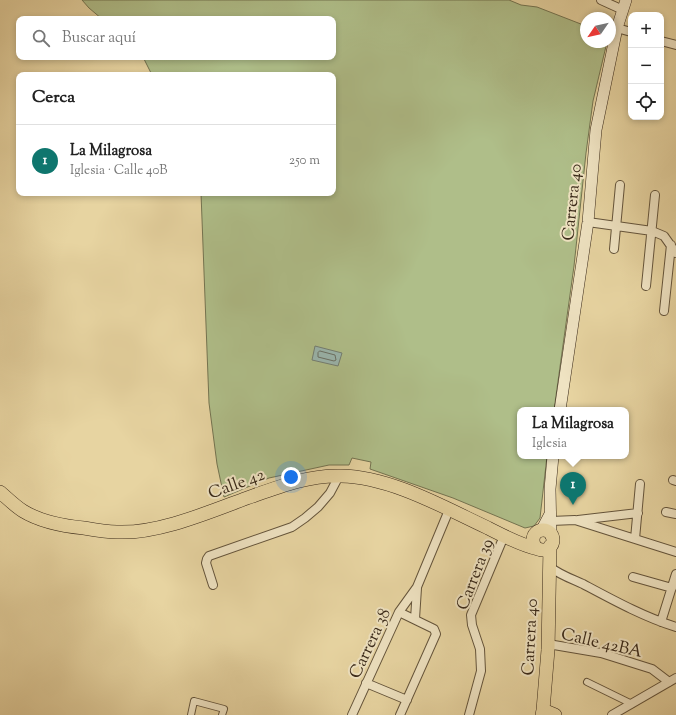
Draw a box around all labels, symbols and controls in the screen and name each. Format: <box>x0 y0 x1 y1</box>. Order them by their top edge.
north arrow <box>580 12 616 48</box>
map controls <box>628 12 664 120</box>
button: + <box>628 12 664 48</box>
search box <box>16 16 336 60</box>
icon: search <box>30 27 52 49</box>
text: Buscar aquí <box>62 28 136 49</box>
button: − <box>628 48 664 84</box>
button: locate <box>628 84 664 120</box>
text: Cerca <box>32 86 75 110</box>
text: La Milagrosa <box>70 141 152 162</box>
text: 1 <box>43 152 47 170</box>
text: 250 m <box>289 152 320 170</box>
text: Iglesia · Calle 40B <box>70 162 168 180</box>
street label: Carrera 40 <box>557 163 589 242</box>
popup <box>517 407 629 459</box>
text: La Milagrosa <box>532 414 614 435</box>
text: Iglesia <box>532 435 567 453</box>
street label: Calle 42 <box>205 464 268 506</box>
your location <box>281 467 301 487</box>
pin: 1 <box>560 472 586 505</box>
street label: Carrera 39 <box>451 536 500 614</box>
street label: Carrera 40 <box>517 598 545 676</box>
street label: Carrera 38 <box>344 605 398 683</box>
street label: Calle 42BA <box>559 623 645 665</box>

